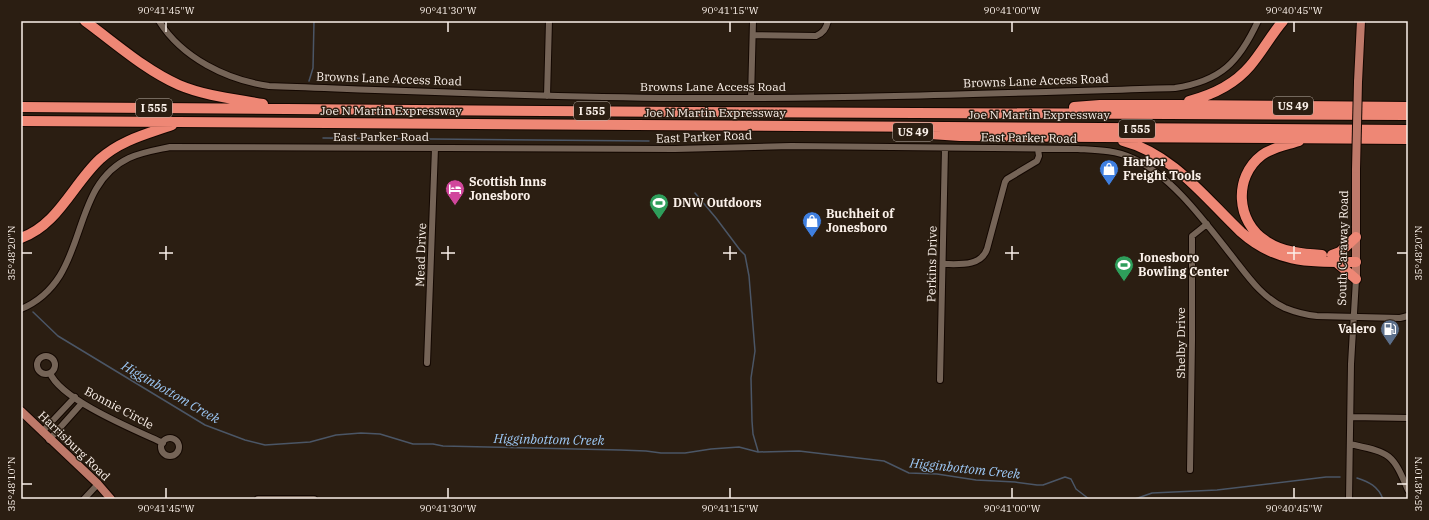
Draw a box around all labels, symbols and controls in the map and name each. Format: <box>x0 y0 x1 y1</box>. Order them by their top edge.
text: 90°41'45"W <box>137 4 195 17</box>
text: 90°41'30"W <box>419 4 477 17</box>
text: 90°41'15"W <box>701 4 759 17</box>
text: 90°41'00"W <box>983 4 1041 17</box>
text: 90°40'45"W <box>1265 4 1323 17</box>
street label: Browns Lane Access Road <box>316 68 462 89</box>
street label: Browns Lane Access Road <box>963 70 1109 91</box>
street label: Browns Lane Access Road <box>640 79 786 94</box>
road number: US 49 <box>1273 97 1313 115</box>
road number: I 555 <box>136 99 172 117</box>
road number: I 555 <box>574 102 610 120</box>
street label: Joe N Martin Expressway <box>320 103 462 118</box>
street label: Joe N Martin Expressway <box>644 105 786 120</box>
street label: Joe N Martin Expressway <box>968 107 1110 122</box>
road number: I 555 <box>1119 120 1155 138</box>
road number: US 49 <box>893 123 933 141</box>
street label: East Parker Road <box>656 127 752 146</box>
street label: East Parker Road <box>333 129 429 144</box>
street label: East Parker Road <box>981 129 1077 146</box>
place label: Harbor Freight Tools <box>1123 154 1201 183</box>
shop icon: Harbor Freight Tools <box>1098 158 1120 186</box>
place label: Scottish Inns Jonesboro <box>469 174 546 203</box>
hotel icon: Scottish Inns Jonesboro <box>444 178 466 206</box>
street label: South Caraway Road <box>1334 190 1351 306</box>
sports icon: DNW Outdoors <box>648 192 670 220</box>
place label: DNW Outdoors <box>673 195 762 210</box>
place label: Buchheit of Jonesboro <box>826 206 895 235</box>
shop icon: Buchheit of Jonesboro <box>801 210 823 238</box>
street label: Mead Drive <box>412 223 429 287</box>
text: 35°48'20"N <box>5 225 18 281</box>
text: 35°48'20"N <box>1412 225 1425 281</box>
street label: Perkins Drive <box>923 226 940 302</box>
place label: Jonesboro Bowling Center <box>1138 250 1229 279</box>
sports icon: Jonesboro Bowling Center <box>1113 254 1135 282</box>
street label: Shelby Drive <box>1173 307 1188 379</box>
fuel station icon: Valero <box>1379 318 1401 346</box>
place label: Valero <box>1338 321 1376 336</box>
water label: Higginbottom Creek <box>118 357 223 428</box>
street label: Bonnie Circle <box>82 383 156 432</box>
street label: Harrisburg Road <box>35 408 113 484</box>
water label: Higginbottom Creek <box>492 430 605 449</box>
water label: Higginbottom Creek <box>908 454 1021 483</box>
text: 35°48'10"N <box>5 456 18 512</box>
text: 35°48'10"N <box>1412 456 1425 512</box>
text: 90°41'45"W <box>137 502 195 515</box>
text: 90°41'30"W <box>419 502 477 515</box>
text: 90°41'15"W <box>701 502 759 515</box>
text: 90°41'00"W <box>983 502 1041 515</box>
text: 90°40'45"W <box>1265 502 1323 515</box>

